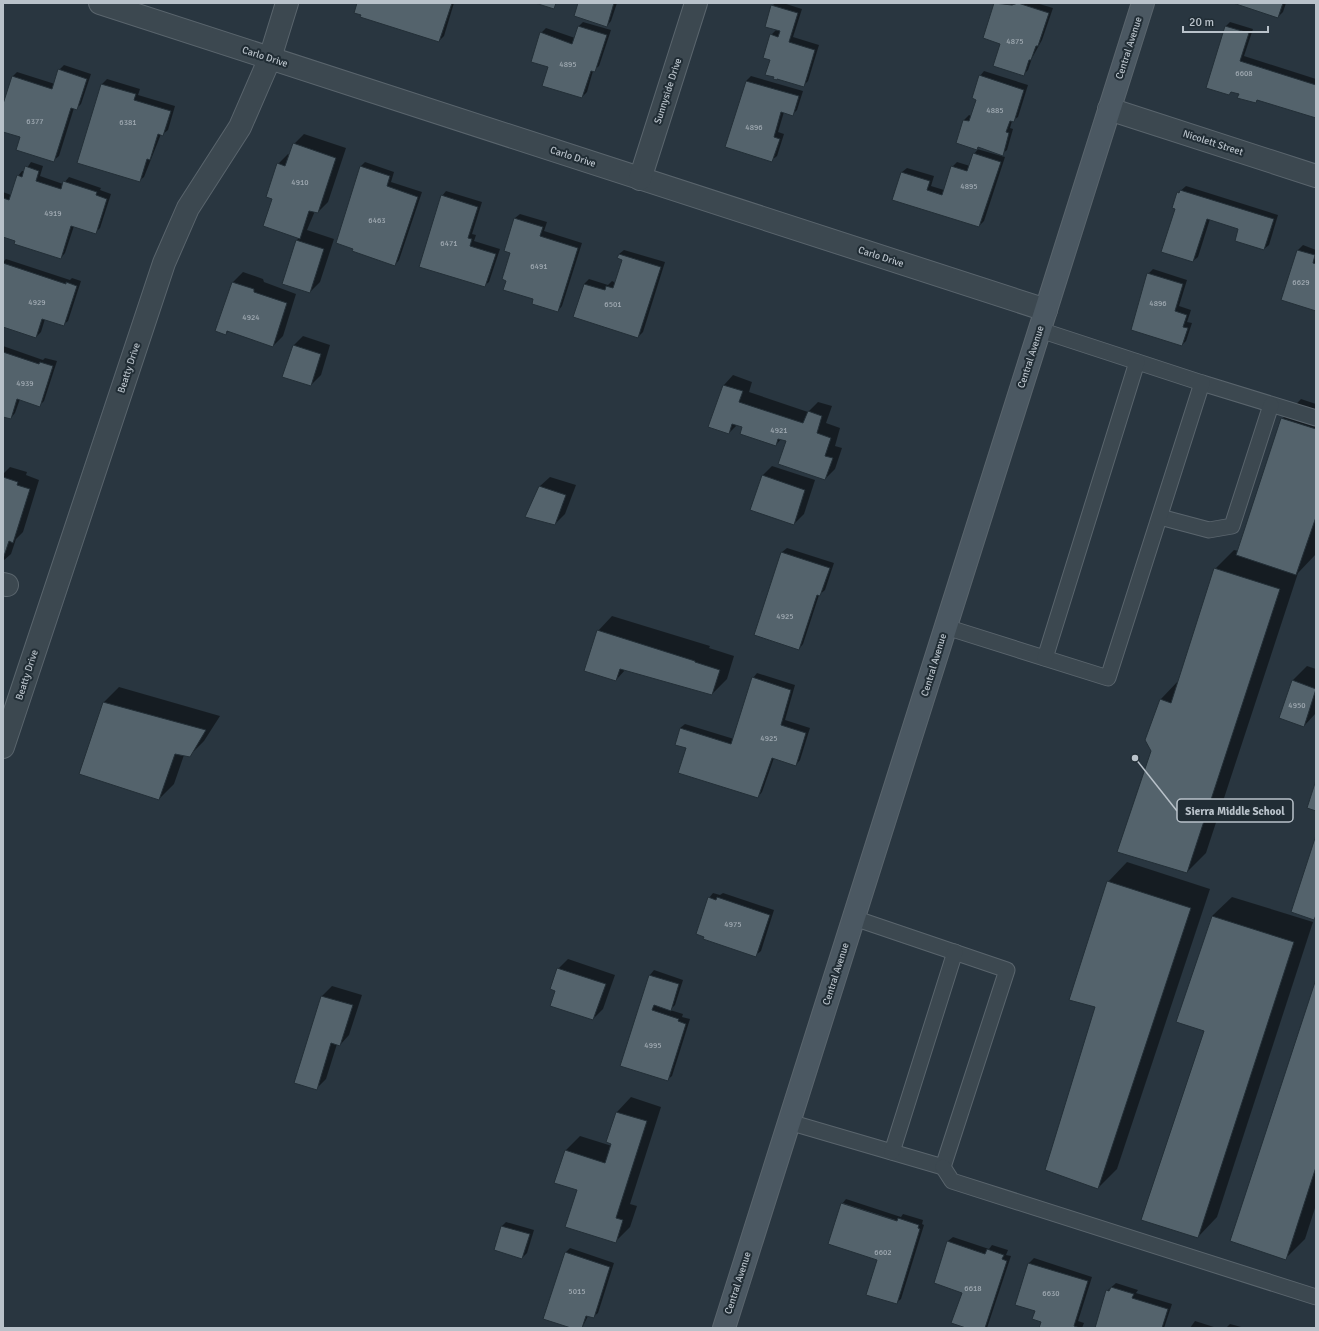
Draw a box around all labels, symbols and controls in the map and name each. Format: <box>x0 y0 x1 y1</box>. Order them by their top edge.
scale bar <box>1183 8 1268 34</box>
street label: Central Avenue <box>1113 15 1145 81</box>
text: 20 m <box>1189 15 1214 30</box>
house number: 4875 <box>1006 36 1024 46</box>
street label: Carlo Drive <box>241 44 289 70</box>
street label: Sunnyside Drive <box>652 57 684 125</box>
house number: 4895 <box>559 59 577 69</box>
house number: 6608 <box>1235 68 1253 78</box>
house number: 4885 <box>986 105 1004 115</box>
house number: 6377 <box>26 116 44 126</box>
house number: 6381 <box>119 117 137 127</box>
house number: 4896 <box>745 122 763 132</box>
street label: Nicolett Street <box>1181 128 1245 159</box>
street label: Carlo Drive <box>549 144 597 170</box>
house number: 4910 <box>291 177 309 187</box>
house number: 4895 <box>960 181 978 191</box>
house number: 4919 <box>44 208 62 218</box>
house number: 6463 <box>368 215 386 225</box>
house number: 6471 <box>440 238 458 248</box>
street label: Carlo Drive <box>857 244 905 270</box>
house number: 6491 <box>530 261 548 271</box>
house number: 6629 <box>1292 277 1310 287</box>
house number: 4929 <box>28 297 46 307</box>
house number: 4896 <box>1149 298 1167 308</box>
house number: 6501 <box>604 299 622 309</box>
house number: 4924 <box>242 312 260 322</box>
street label: Central Avenue <box>1015 324 1047 390</box>
street label: Beatty Drive <box>115 341 143 395</box>
house number: 4939 <box>16 378 34 388</box>
house number: 4921 <box>770 425 788 435</box>
house number: 4925 <box>776 611 794 621</box>
street label: Central Avenue <box>919 632 949 698</box>
street label: Beatty Drive <box>13 648 41 702</box>
house number: 4950 <box>1288 700 1306 710</box>
house number: 4925 <box>760 733 778 743</box>
callout: Sierra Middle School <box>1177 799 1293 822</box>
text: Sierra Middle School <box>1185 805 1285 818</box>
house number: 4975 <box>724 919 742 929</box>
street label: Central Avenue <box>820 941 852 1007</box>
house number: 4995 <box>644 1040 662 1050</box>
house number: 6602 <box>874 1247 892 1257</box>
street label: Central Avenue <box>722 1250 754 1316</box>
house number: 6618 <box>964 1283 982 1293</box>
house number: 5015 <box>568 1286 586 1296</box>
house number: 6630 <box>1042 1288 1060 1298</box>

